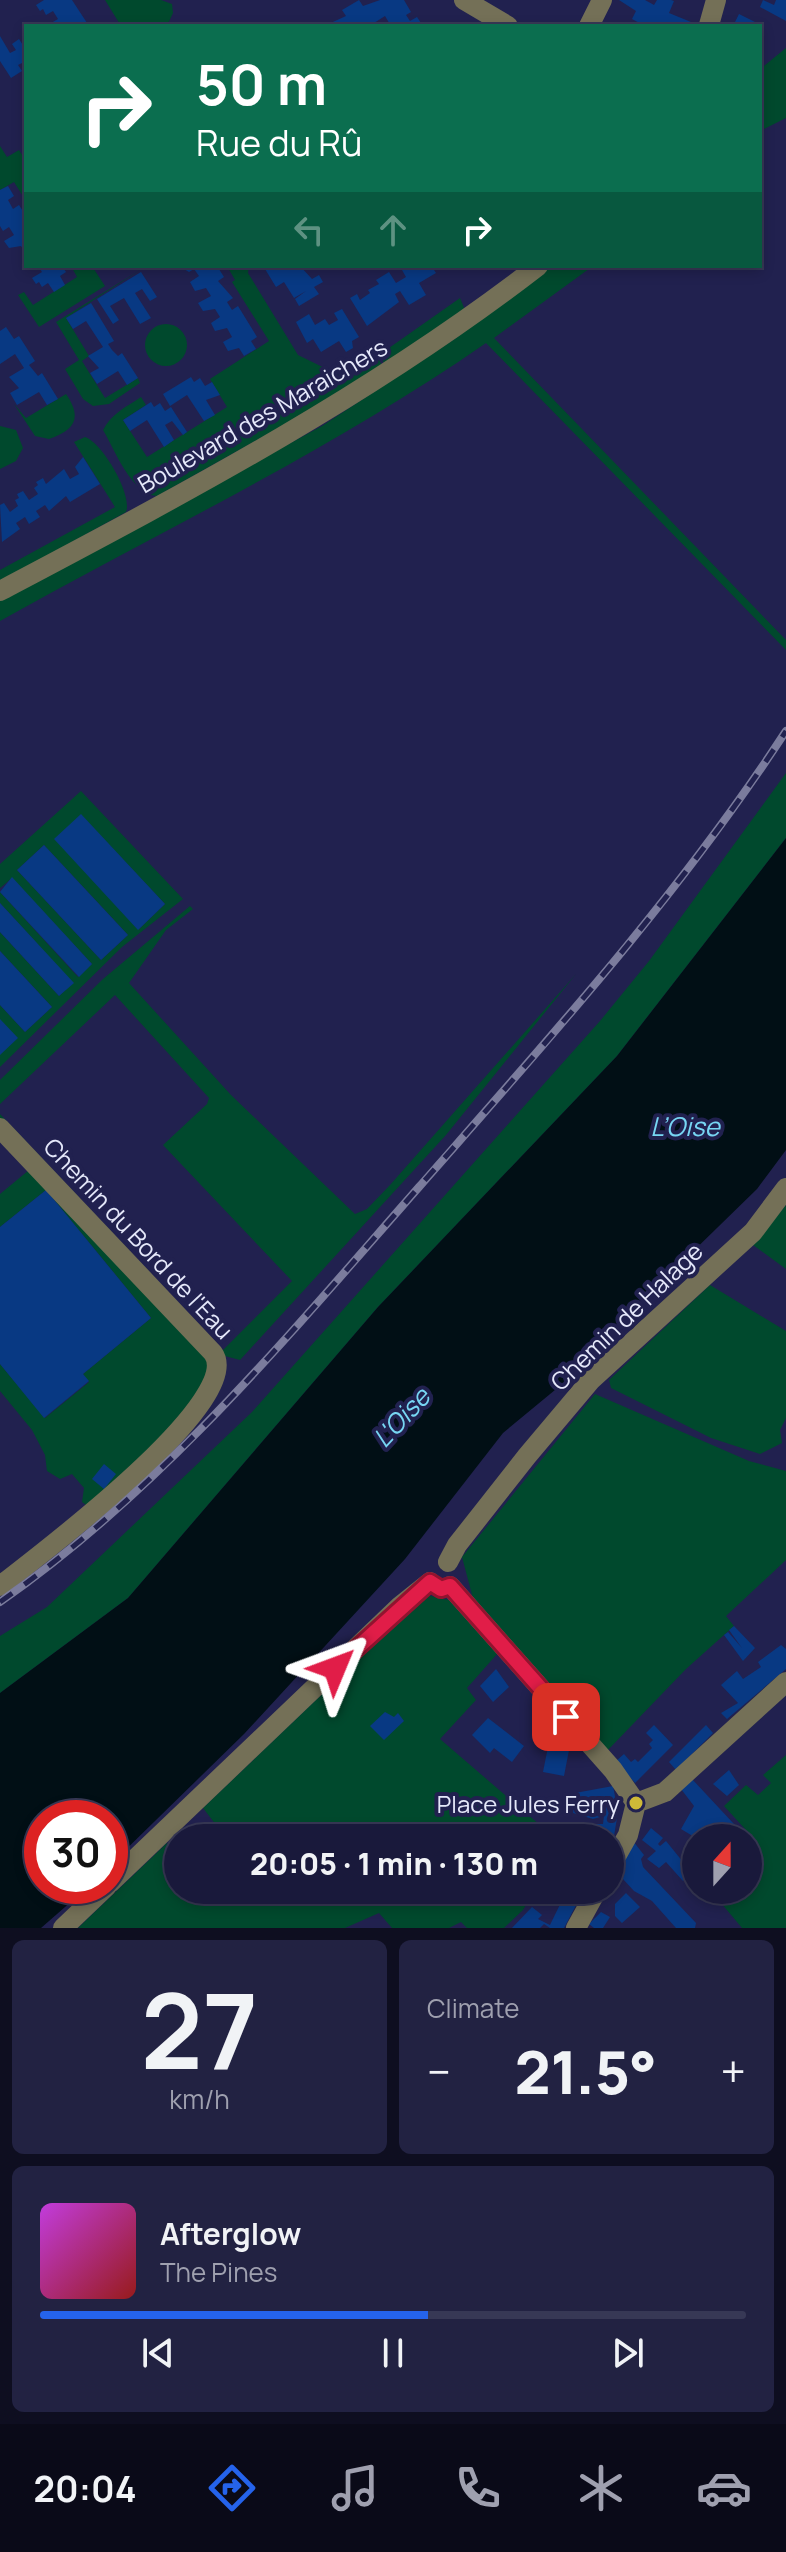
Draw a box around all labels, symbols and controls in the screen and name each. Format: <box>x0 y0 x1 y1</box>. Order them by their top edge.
text: 50 m <box>196 45 327 122</box>
icon: right <box>64 56 168 160</box>
text: Rue du Rû <box>196 118 362 167</box>
icon: left <box>287 208 331 252</box>
icon: ahead <box>371 208 415 252</box>
icon: right <box>455 208 499 252</box>
street label: Boulevard des Maraichers <box>131 330 393 500</box>
water label: L’Oise <box>650 1108 722 1144</box>
street label: Chemin du Bord de l'Eau <box>37 1130 241 1346</box>
street label: Chemin de Halage <box>543 1235 709 1397</box>
water label: L'Oise <box>364 1378 439 1455</box>
position arrow <box>293 1626 377 1710</box>
pin <box>532 1683 600 1751</box>
icon: arrive <box>544 1695 588 1739</box>
place label: Place Jules Ferry <box>437 1787 620 1820</box>
marker: Place Jules Ferry <box>627 1794 645 1812</box>
speed limit sign: 30 <box>24 1800 128 1904</box>
north arrow <box>682 1824 762 1904</box>
map controls <box>682 1824 762 1904</box>
text: 20:05 · 1 min · 130 m <box>250 1843 538 1884</box>
text: 27 <box>141 1958 258 2100</box>
text: Climate <box>427 1990 519 2026</box>
text: 21.5° <box>514 2030 657 2112</box>
text: − <box>427 2041 451 2101</box>
text: + <box>721 2041 746 2101</box>
text: km/h <box>169 2081 230 2117</box>
text: Afterglow <box>160 2213 301 2254</box>
text: The Pines <box>160 2254 277 2290</box>
icon: previous <box>136 2331 180 2375</box>
icon: pause <box>371 2331 415 2375</box>
icon: next <box>606 2331 650 2375</box>
icon: directions <box>204 2460 260 2516</box>
icon: music <box>327 2460 383 2516</box>
icon: phone <box>450 2460 506 2516</box>
icon: climate <box>573 2460 629 2516</box>
icon: car <box>696 2460 752 2516</box>
text: 20:04 <box>34 2464 137 2513</box>

